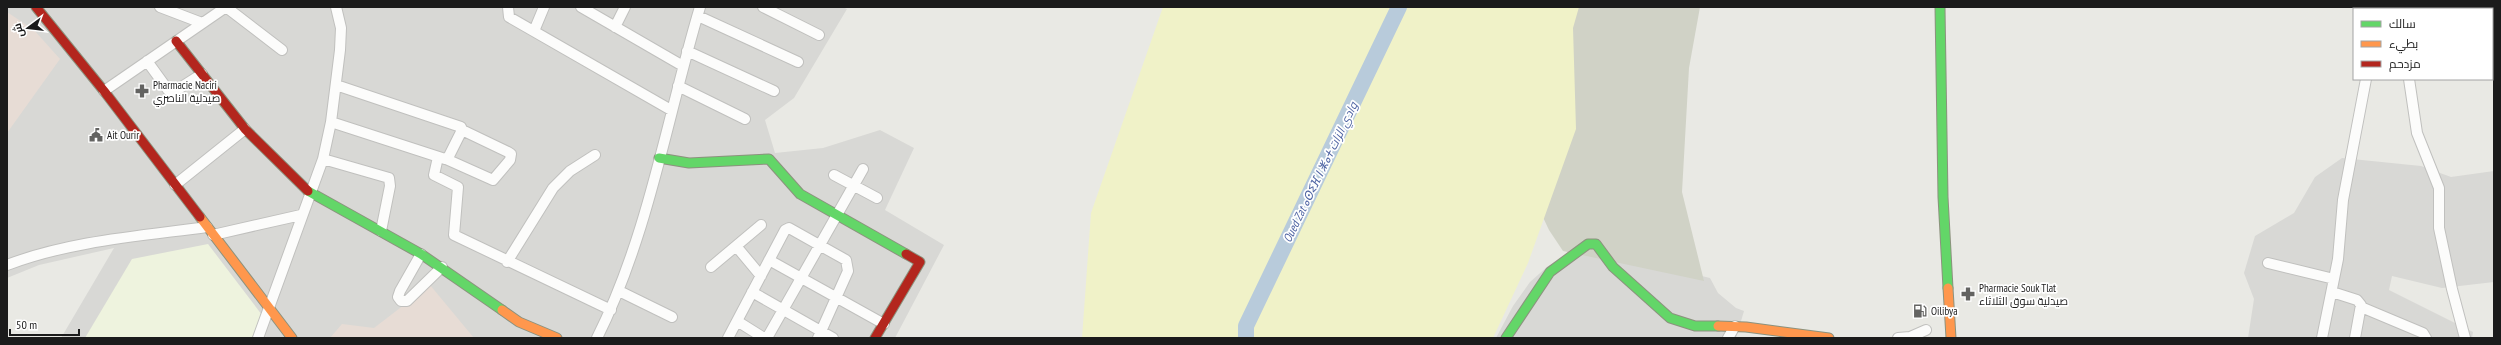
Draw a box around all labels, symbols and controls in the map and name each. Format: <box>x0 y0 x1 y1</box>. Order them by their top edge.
north arrow <box>8 8 48 48</box>
legend <box>2353 8 2493 80</box>
text: سالك <box>2389 16 2416 31</box>
text: ش <box>10 22 27 39</box>
text: بطيء <box>2389 36 2418 54</box>
text: مزدحم <box>2389 56 2421 72</box>
place label: Pharmacie Naciri صيدلية الناصري <box>153 78 220 107</box>
pharmacy icon: Pharmacie Naciri صيدلية الناصري <box>134 83 150 99</box>
water label: Oued Zat ⴰⵙⵉⴼ ⵏ ⵥⴰⵜ وادي الزات <box>1279 98 1364 246</box>
public building icon: Ait Ourir <box>88 127 104 143</box>
place label: Ait Ourir <box>107 128 139 142</box>
place label: Pharmacie Souk Tlat صيدلية سوق الثلاثاء <box>1979 281 2068 308</box>
pharmacy icon: Pharmacie Souk Tlat صيدلية سوق الثلاثاء <box>1960 286 1976 302</box>
fuel station icon: Oilibya <box>1912 303 1928 319</box>
place label: Oilibya <box>1931 304 1958 318</box>
scale bar <box>10 311 79 337</box>
text: 50 m <box>16 317 37 332</box>

